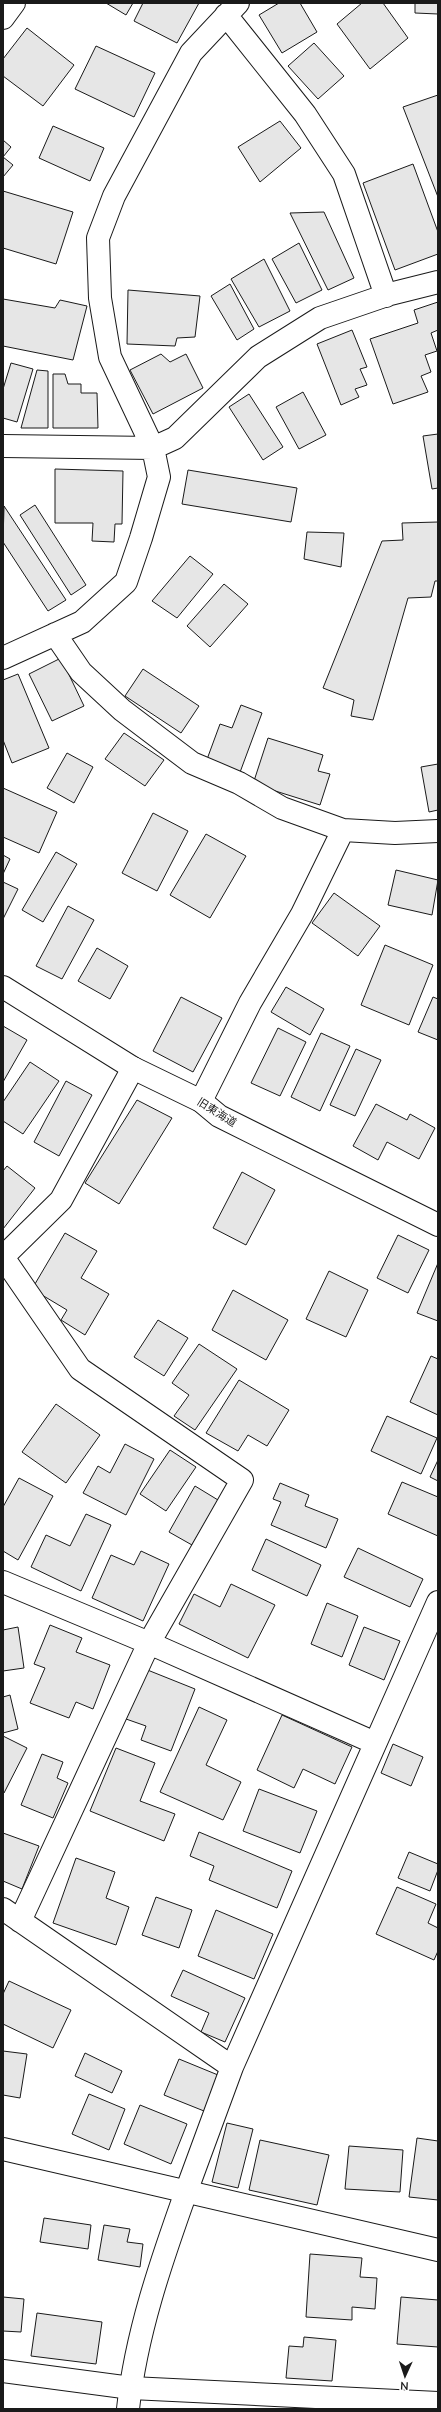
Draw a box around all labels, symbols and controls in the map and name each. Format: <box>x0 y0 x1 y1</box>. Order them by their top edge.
street label: 旧東海道 <box>195 1094 239 1130</box>
north arrow <box>385 2356 425 2396</box>
text: N <box>400 2379 409 2393</box>

